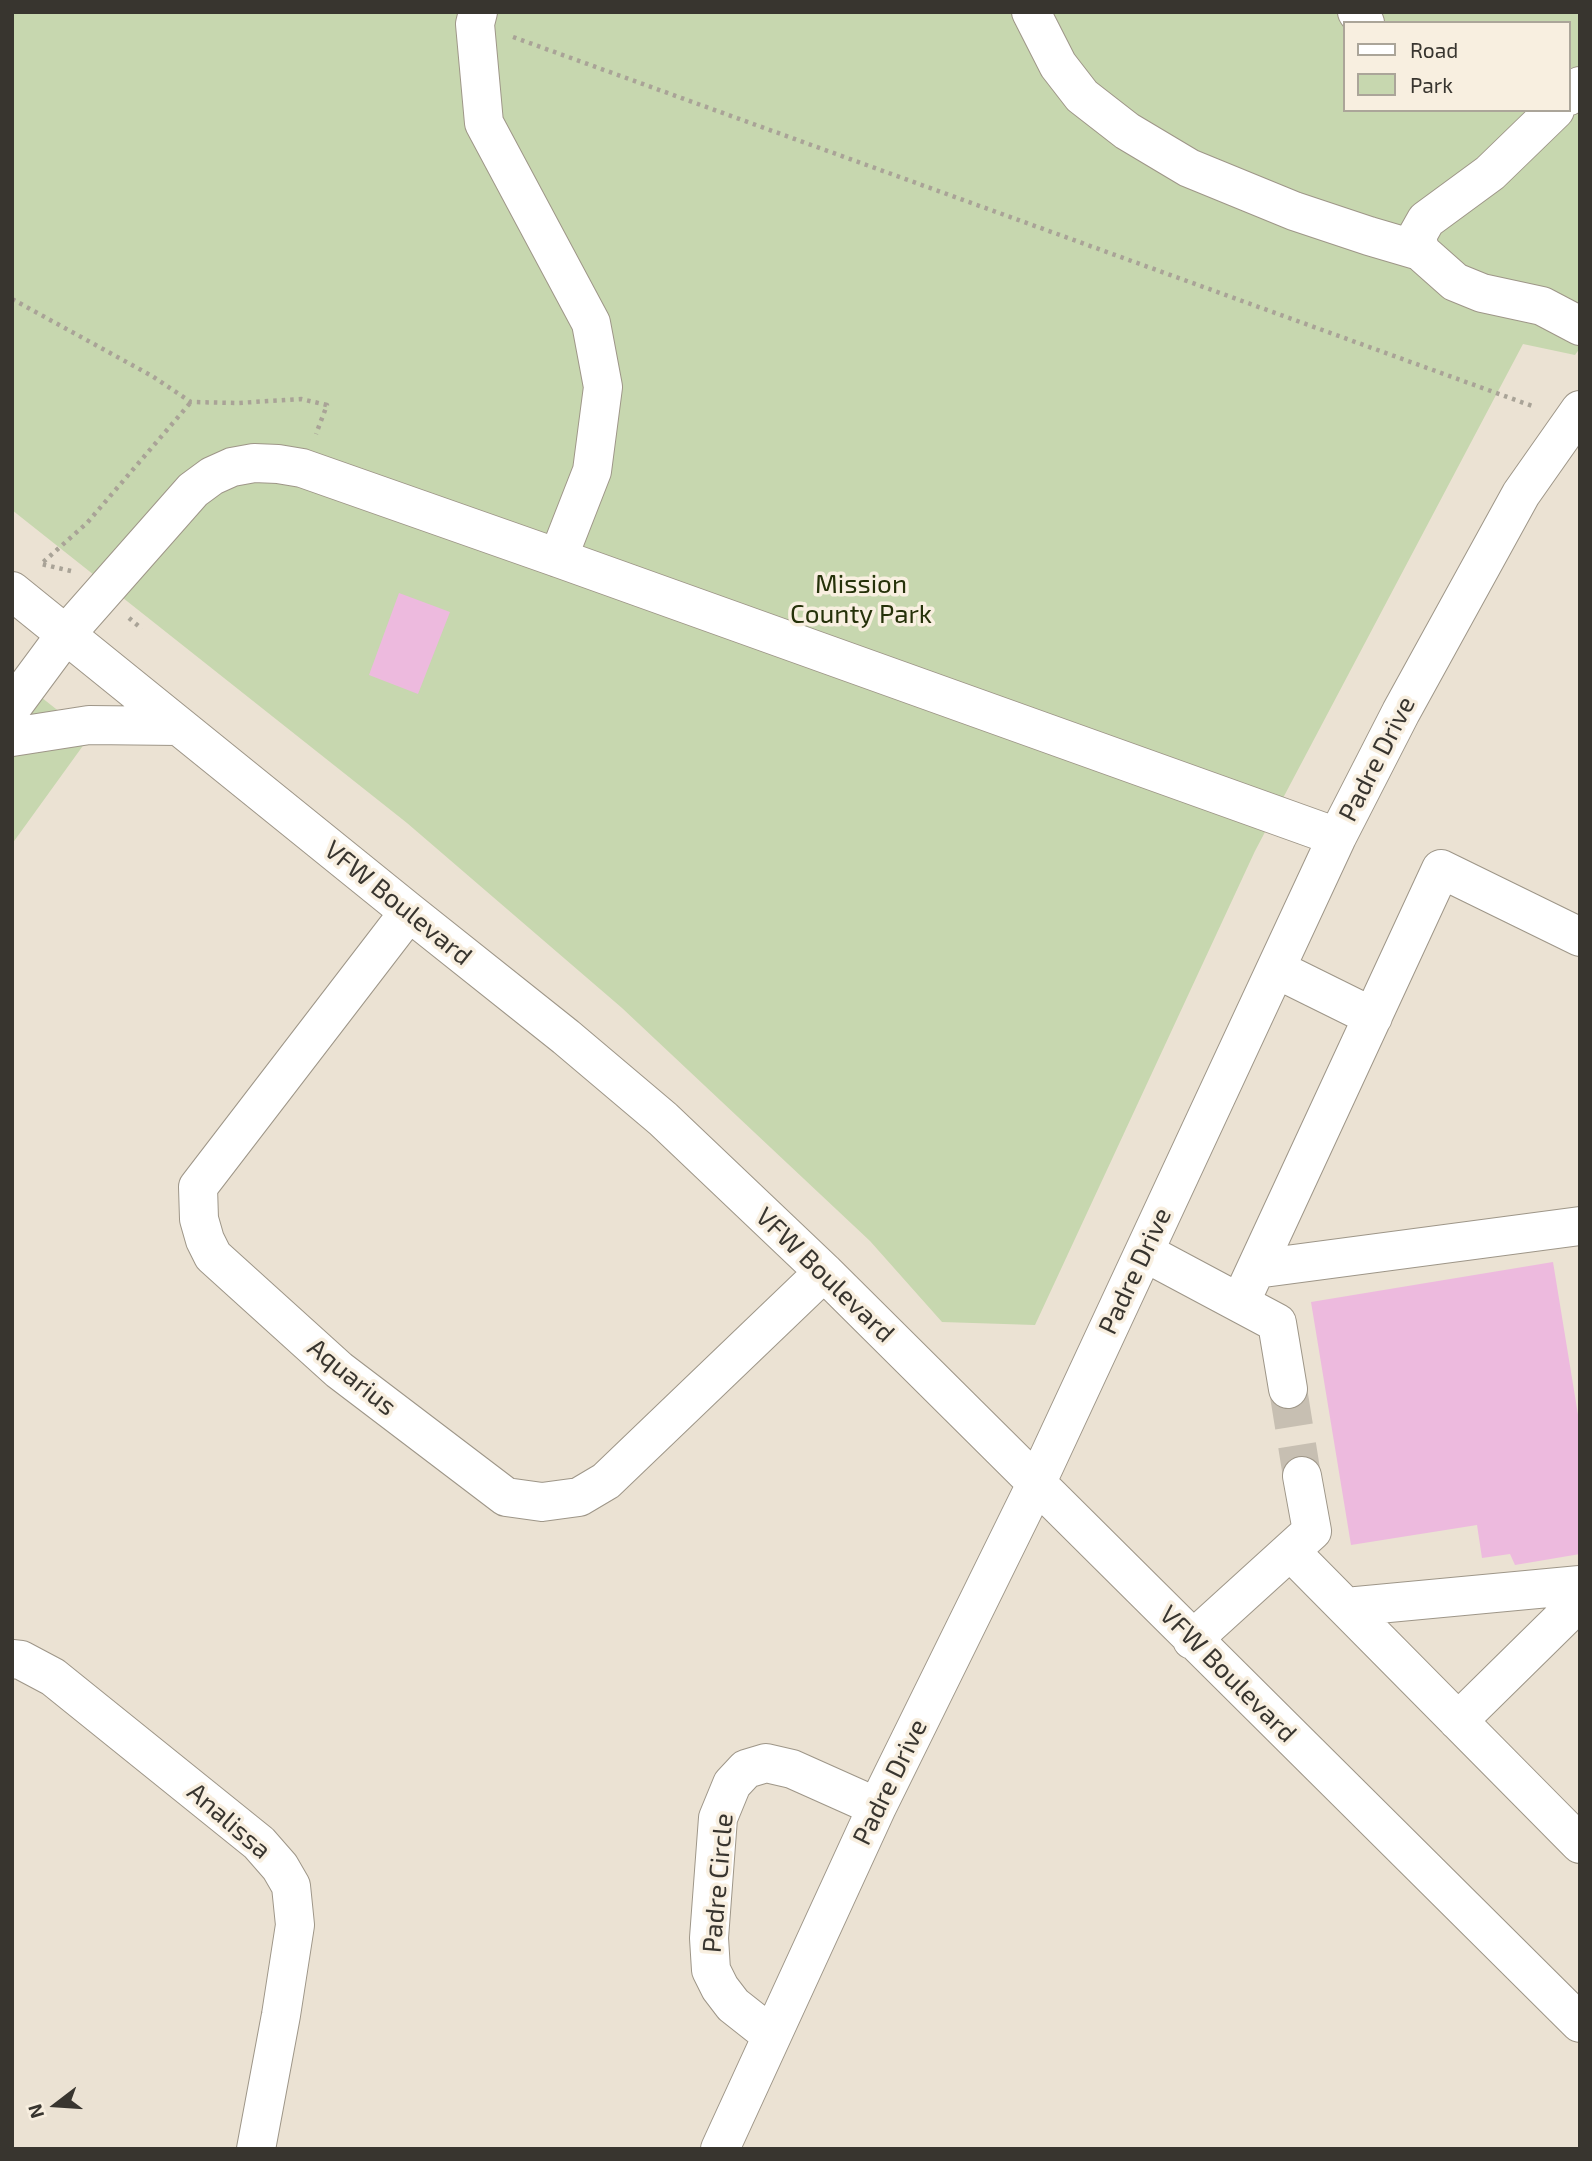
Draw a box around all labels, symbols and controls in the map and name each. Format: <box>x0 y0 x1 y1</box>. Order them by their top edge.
legend <box>1344 21 1571 112</box>
text: Road <box>1410 37 1458 62</box>
text: Park <box>1410 72 1453 97</box>
park label: Mission County Park <box>790 568 932 630</box>
street label: Padre Drive <box>1332 691 1422 827</box>
street label: VFW Boulevard <box>318 834 478 972</box>
street label: VFW Boulevard <box>749 1201 901 1349</box>
street label: Padre Drive <box>1092 1203 1178 1339</box>
street label: Aquarius <box>301 1332 403 1422</box>
street label: VFW Boulevard <box>1153 1599 1303 1749</box>
street label: Padre Drive <box>846 1714 934 1850</box>
street label: Analissa <box>181 1776 277 1866</box>
street label: Padre Circle <box>696 1812 740 1954</box>
north arrow <box>21 2070 91 2140</box>
text: N <box>22 2101 48 2121</box>

